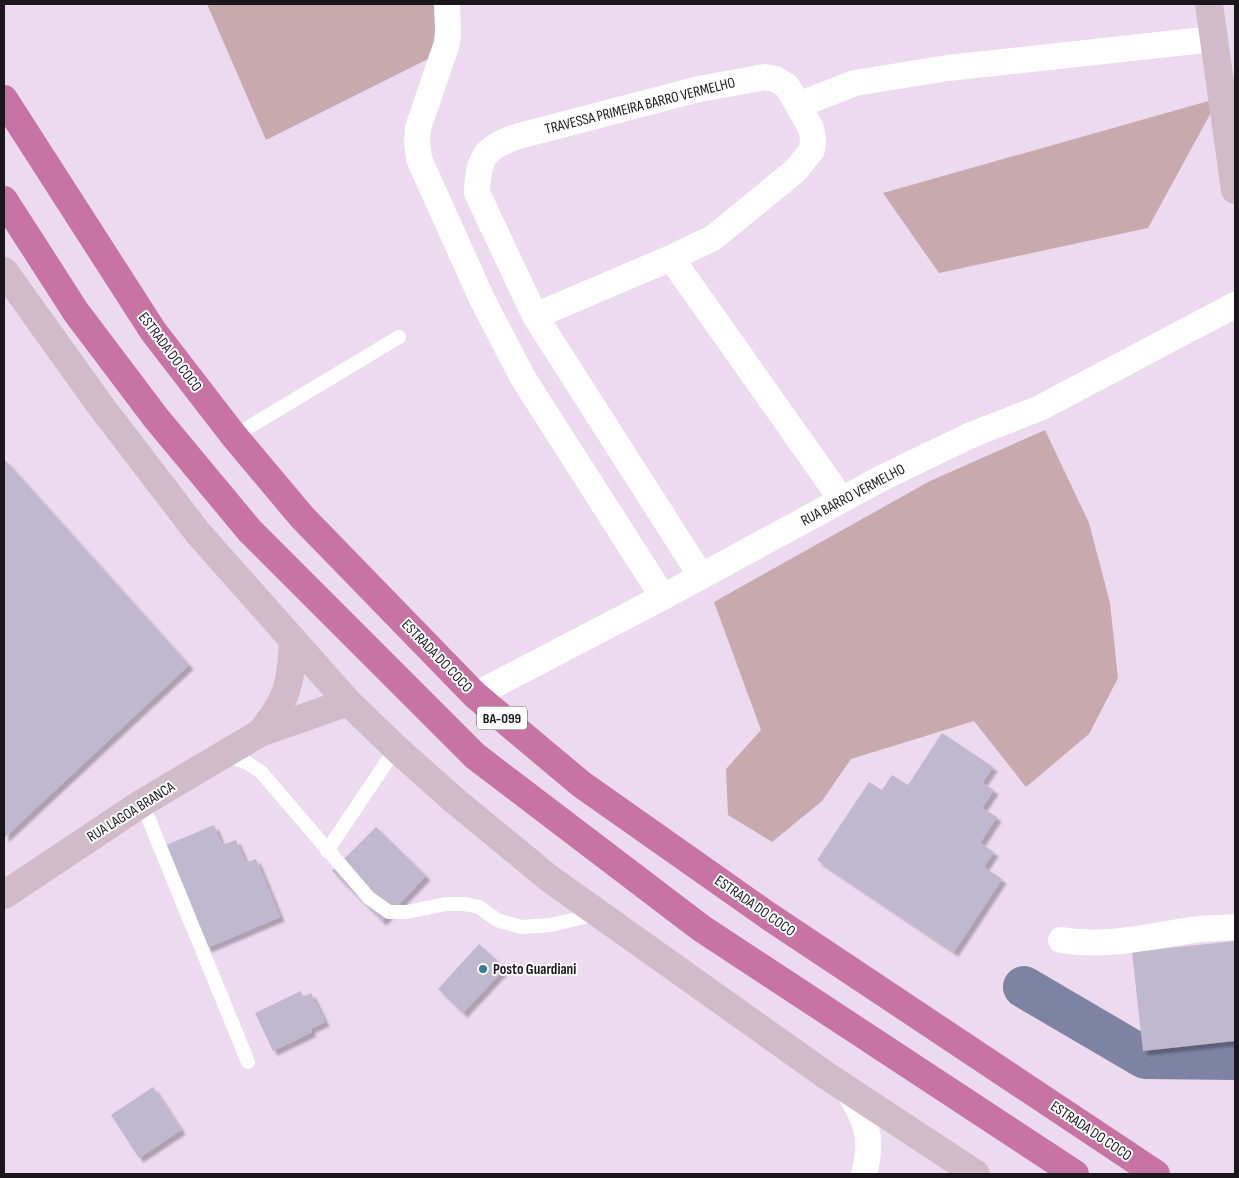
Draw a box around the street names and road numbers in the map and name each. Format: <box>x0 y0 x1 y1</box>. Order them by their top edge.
street label: TRAVESSA PRIMEIRA BARRO VERMELHO <box>543 73 737 139</box>
street label: ESTRADA DO COCO <box>134 309 206 395</box>
street label: RUA BARRO VERMELHO <box>798 460 908 530</box>
street label: ESTRADA DO COCO <box>397 616 477 696</box>
road number: BA-099 <box>477 706 527 730</box>
street label: RUA LAGOA BRANCA <box>84 777 179 847</box>
street label: ESTRADA DO COCO <box>711 871 799 941</box>
street label: ESTRADA DO COCO <box>1047 1097 1135 1165</box>

